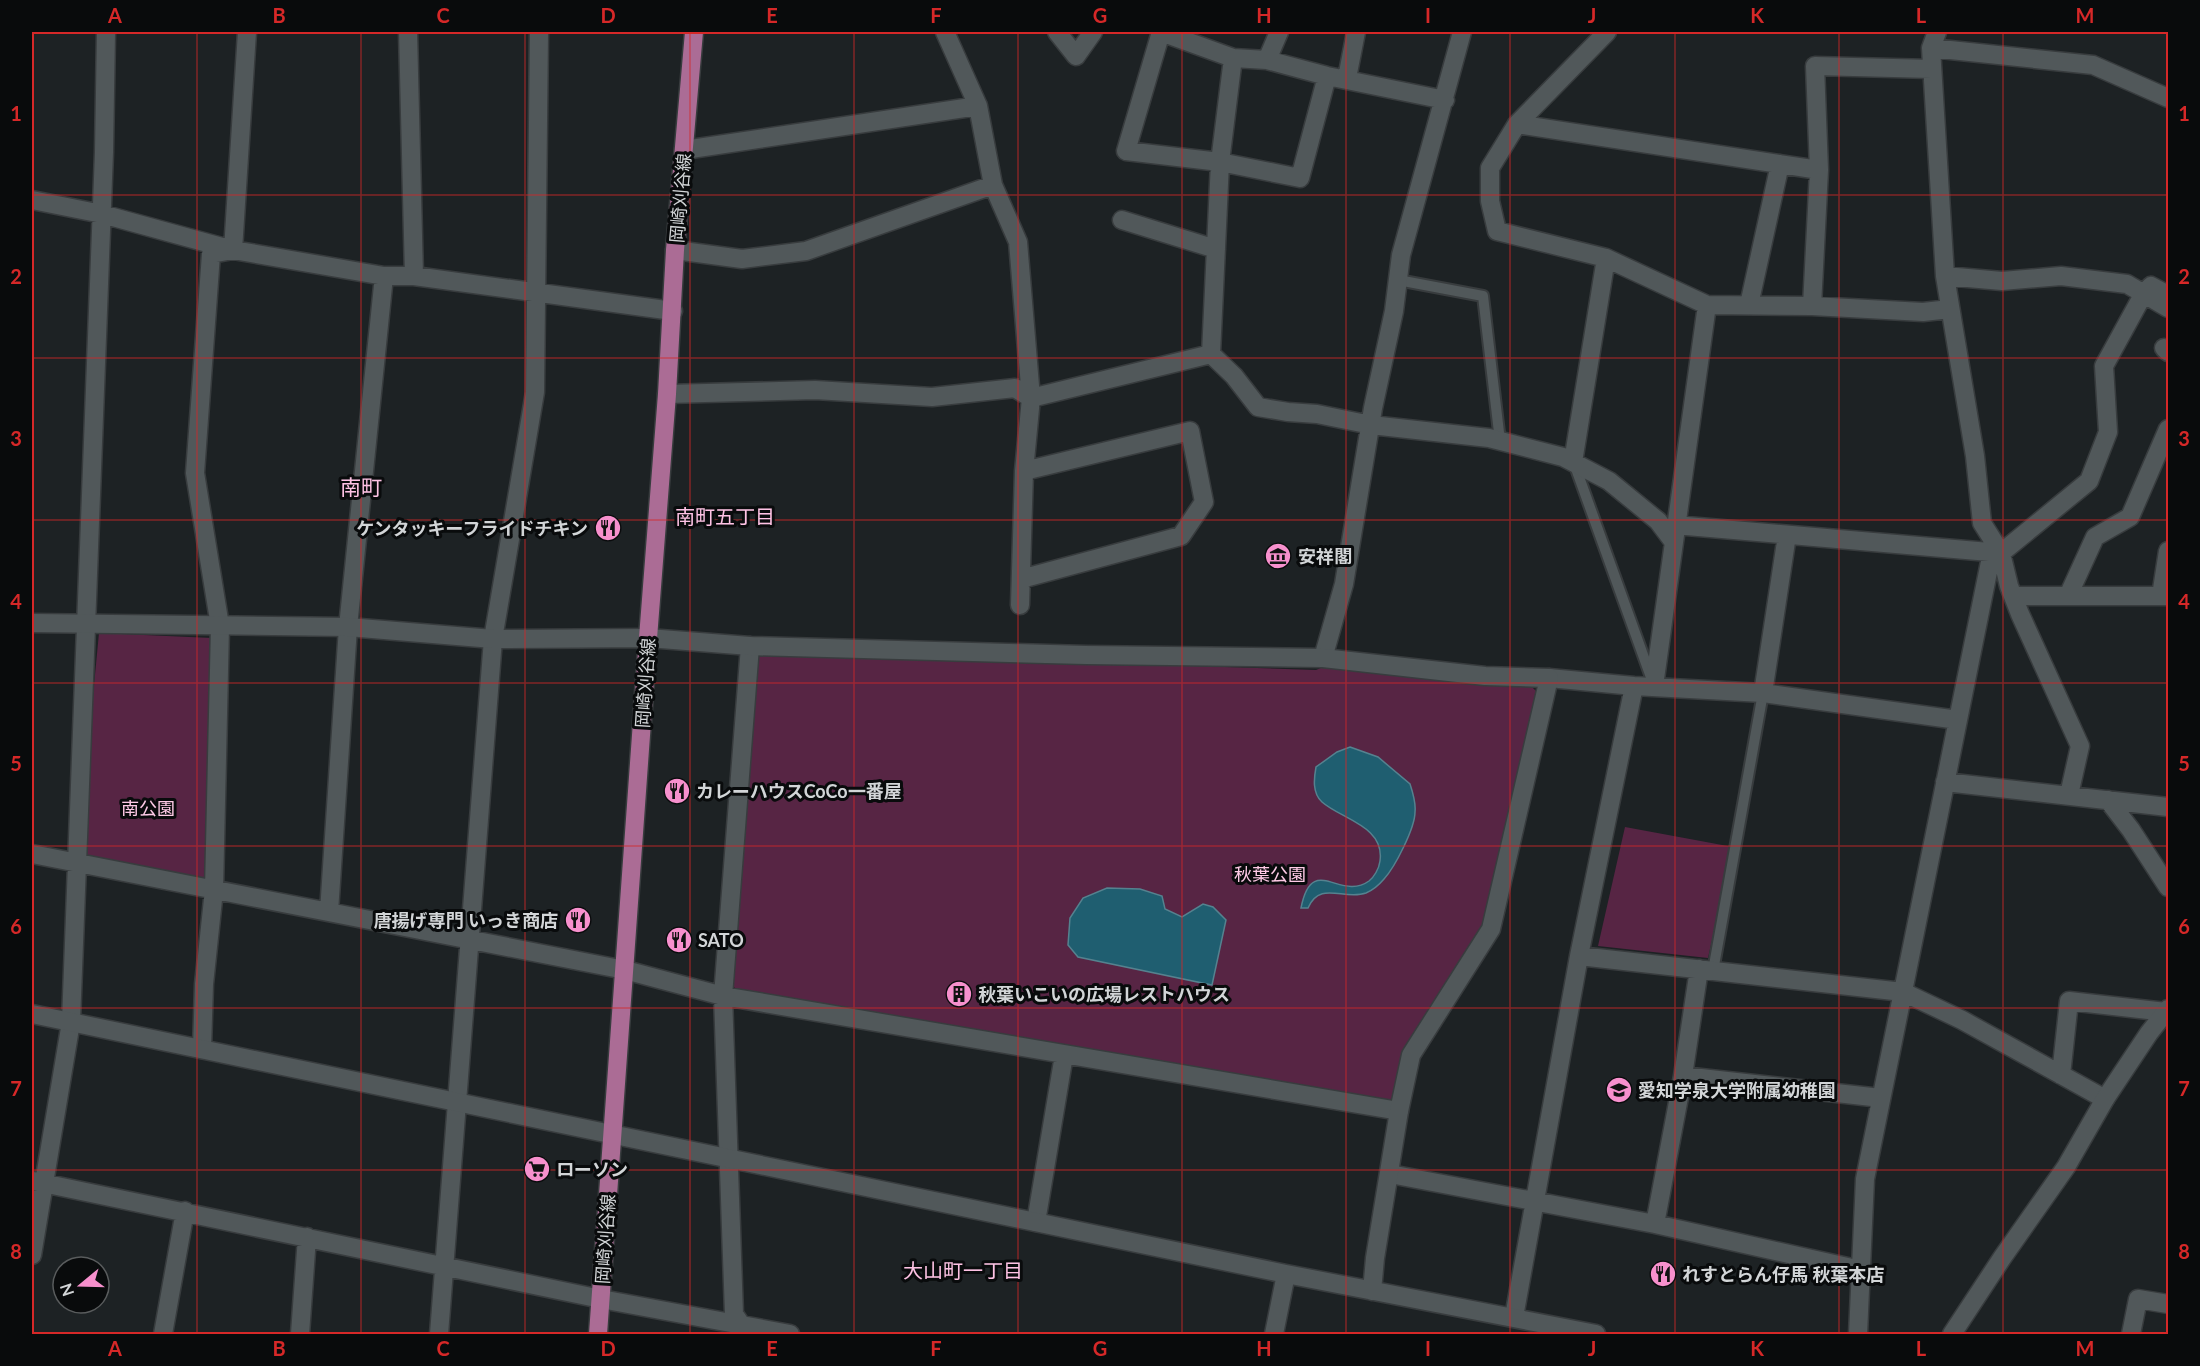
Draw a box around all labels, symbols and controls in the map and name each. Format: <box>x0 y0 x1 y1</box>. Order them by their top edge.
text: A <box>107 3 122 27</box>
text: B <box>272 3 286 27</box>
text: C <box>436 3 450 27</box>
text: D <box>600 3 616 27</box>
text: E <box>766 3 778 27</box>
text: F <box>930 3 942 27</box>
text: G <box>1093 3 1107 27</box>
text: H <box>1256 3 1272 27</box>
text: I <box>1425 3 1431 27</box>
text: J <box>1588 3 1596 27</box>
text: K <box>1750 3 1764 27</box>
text: L <box>1916 3 1927 27</box>
text: M <box>2076 3 2094 27</box>
text: 1 <box>10 101 22 125</box>
text: 1 <box>2178 101 2190 125</box>
street label: 岡崎刈谷線 <box>665 152 695 244</box>
text: 2 <box>10 264 22 288</box>
text: 2 <box>2178 264 2190 288</box>
text: 3 <box>10 426 22 450</box>
text: 3 <box>2178 426 2190 450</box>
district label: 南町 <box>340 474 382 499</box>
district label: 南町五丁目 <box>675 504 775 528</box>
restaurant icon: ケンタッキーフライドチキン <box>593 513 623 543</box>
place label: ケンタッキーフライドチキン <box>356 517 588 539</box>
museum icon: 安祥閣 <box>1263 541 1293 571</box>
place label: 安祥閣 <box>1298 545 1352 567</box>
text: 4 <box>10 589 22 613</box>
text: 4 <box>2178 589 2190 613</box>
street label: 岡崎刈谷線 <box>631 637 659 729</box>
text: 5 <box>10 751 22 775</box>
text: 5 <box>2178 751 2190 775</box>
restaurant icon: カレーハウスCoCo一番屋 <box>662 776 692 806</box>
place label: カレーハウスCoCo一番屋 <box>696 780 902 802</box>
park label: 南公園 <box>121 797 175 819</box>
park label: 秋葉公園 <box>1234 863 1306 885</box>
restaurant icon: 唐揚げ専門 いっき商店 <box>563 905 593 935</box>
place label: 唐揚げ専門 いっき商店 <box>374 909 558 931</box>
text: 6 <box>10 914 22 938</box>
text: 6 <box>2178 914 2190 938</box>
restaurant icon: SATO <box>664 925 694 955</box>
place label: SATO <box>698 929 744 951</box>
building icon: 秋葉いこいの広場レストハウス <box>944 979 974 1009</box>
place label: 秋葉いこいの広場レストハウス <box>978 983 1230 1005</box>
school or university icon: 愛知学泉大学附属幼稚園 <box>1604 1075 1634 1105</box>
text: 7 <box>10 1076 22 1100</box>
text: 7 <box>2178 1076 2190 1100</box>
place label: 愛知学泉大学附属幼稚園 <box>1638 1079 1836 1101</box>
supermarket icon: ローソン <box>522 1154 552 1184</box>
place label: ローソン <box>556 1158 628 1180</box>
street label: 岡崎刈谷線 <box>591 1193 619 1285</box>
text: 8 <box>10 1239 22 1263</box>
text: 8 <box>2178 1239 2190 1263</box>
north arrow <box>51 1255 111 1315</box>
district label: 大山町一丁目 <box>903 1258 1023 1282</box>
restaurant icon: れすとらん仔馬 秋葉本店 <box>1648 1259 1678 1289</box>
place label: れすとらん仔馬 秋葉本店 <box>1682 1263 1884 1285</box>
text: N <box>55 1281 77 1299</box>
text: A <box>107 1336 122 1360</box>
text: B <box>272 1336 286 1360</box>
text: C <box>436 1336 450 1360</box>
text: D <box>600 1336 616 1360</box>
text: E <box>766 1336 778 1360</box>
text: F <box>930 1336 942 1360</box>
text: G <box>1093 1336 1107 1360</box>
text: H <box>1256 1336 1272 1360</box>
text: I <box>1425 1336 1431 1360</box>
text: J <box>1588 1336 1596 1360</box>
text: K <box>1750 1336 1764 1360</box>
text: L <box>1916 1336 1927 1360</box>
text: M <box>2076 1336 2094 1360</box>

